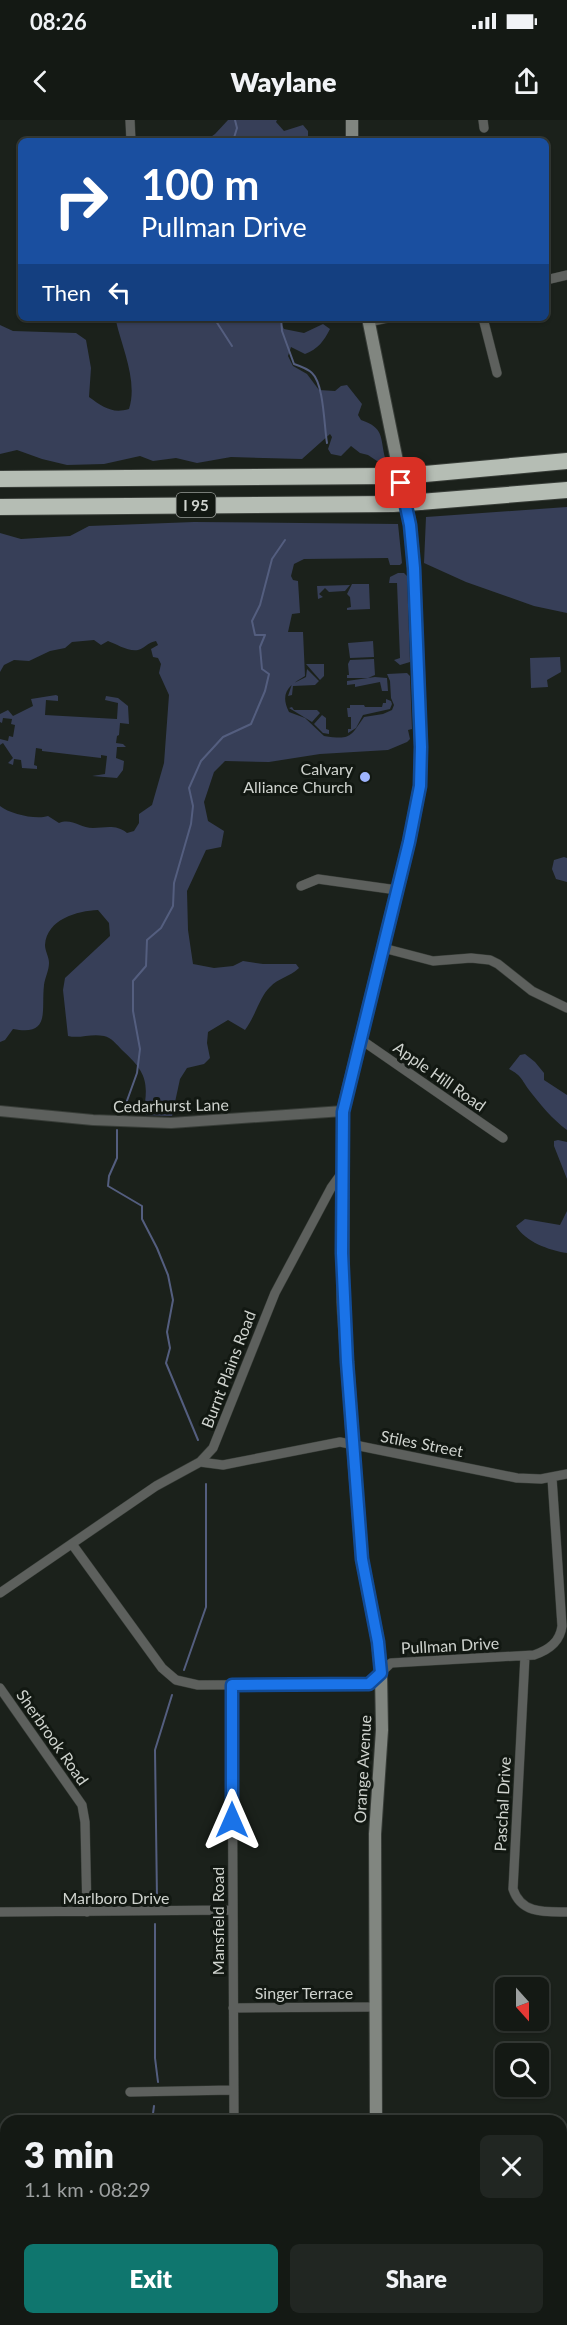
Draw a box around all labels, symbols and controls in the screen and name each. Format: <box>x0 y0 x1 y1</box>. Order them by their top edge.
text: 08:26 <box>30 8 87 35</box>
icon: back <box>24 65 57 98</box>
text: Waylane <box>231 65 336 98</box>
icon: share <box>510 65 543 98</box>
text: 100 m <box>141 159 259 209</box>
icon: right <box>42 162 120 240</box>
text: Pullman Drive <box>141 210 307 243</box>
icon: left <box>103 276 136 309</box>
text: Then <box>42 279 91 306</box>
pin <box>375 457 426 508</box>
icon: arrive <box>384 466 417 499</box>
road number: I 95 <box>176 493 216 517</box>
place label: Calvary Alliance Church <box>243 759 354 796</box>
marker: Calvary Alliance Church <box>358 770 372 784</box>
street label: Apple Hill Road <box>390 1037 490 1115</box>
street label: Cedarhurst Lane <box>113 1094 229 1116</box>
street label: Burnt Plains Road <box>197 1308 259 1430</box>
street label: Stiles Street <box>379 1426 465 1460</box>
street label: Pullman Drive <box>400 1633 500 1657</box>
street label: Sherbrook Road <box>13 1686 93 1788</box>
street label: Orange Avenue <box>350 1714 374 1824</box>
street label: Paschal Drive <box>490 1756 514 1852</box>
position arrow <box>200 1788 264 1852</box>
street label: Mansfield Road <box>208 1867 227 1975</box>
street label: Marlboro Drive <box>62 1888 170 1907</box>
north arrow <box>495 1977 549 2031</box>
map controls <box>495 1977 549 2097</box>
street label: Singer Terrace <box>255 1983 353 2002</box>
button: search <box>495 2043 549 2097</box>
text: 3 min <box>24 2132 114 2176</box>
button: close <box>480 2135 543 2198</box>
text: 1.1 km · 08:29 <box>24 2177 151 2201</box>
button: Exit <box>24 2244 278 2313</box>
button: Share <box>290 2244 543 2313</box>

